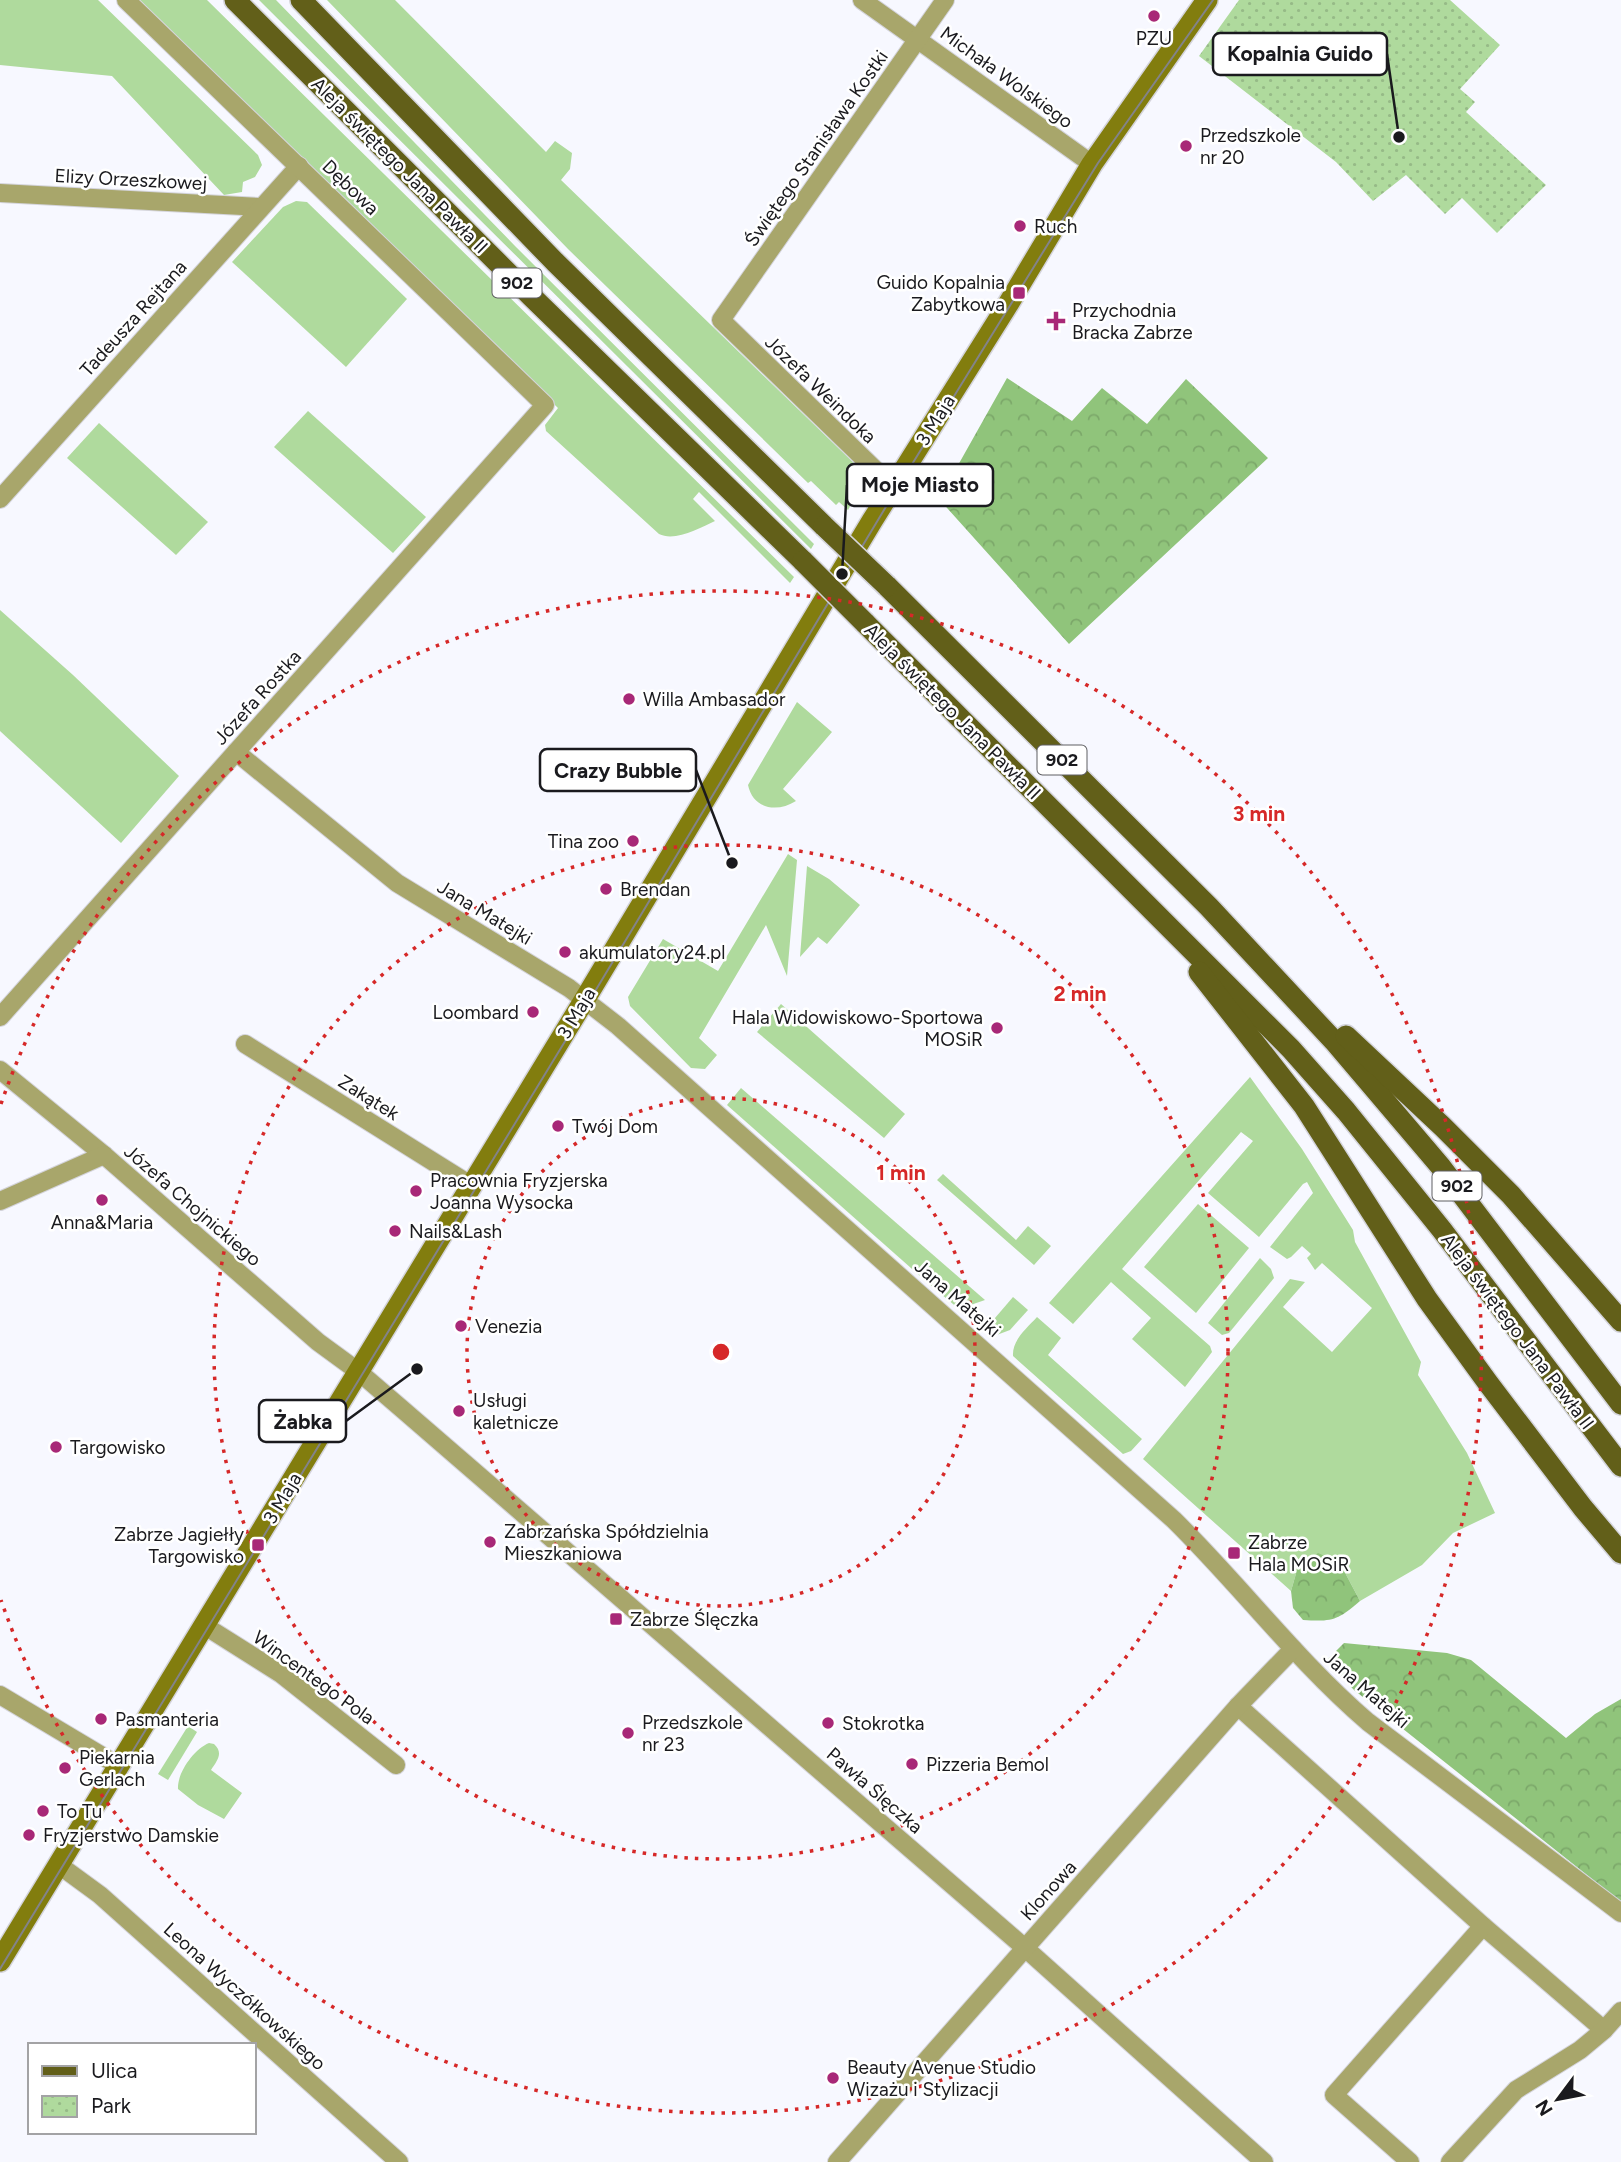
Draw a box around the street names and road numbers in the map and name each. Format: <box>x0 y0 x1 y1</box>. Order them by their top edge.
street label: Michała Wolskiego <box>936 22 1078 133</box>
street label: Świętego Stanisława Kostki <box>740 46 893 251</box>
street label: Aleja świętego Jana Pawła II <box>307 72 493 258</box>
street label: Dębowa <box>318 155 384 220</box>
street label: Elizy Orzeszkowej <box>54 164 208 195</box>
street label: Tadeusza Rejtana <box>75 256 191 381</box>
road number: 902 <box>492 268 542 298</box>
street label: Józefa Weindoka <box>760 331 881 448</box>
street label: 3 Maja <box>911 391 960 450</box>
street label: Aleja świętego Jana Pawła II <box>860 618 1046 804</box>
street label: Józefa Rostka <box>209 645 306 749</box>
road number: 902 <box>1038 746 1086 774</box>
street label: Jana Matejki <box>433 875 536 950</box>
street label: 3 Maja <box>552 984 601 1043</box>
street label: Zakątek <box>334 1070 404 1125</box>
street label: Józefa Chojnickiego <box>120 1140 266 1271</box>
road number: 902 <box>1432 1171 1482 1200</box>
street label: Aleja świętego Jana Pawła II <box>1436 1229 1599 1434</box>
street label: Jana Matejki <box>910 1255 1005 1342</box>
street label: 3 Maja <box>258 1469 307 1528</box>
street label: Wincentego Pola <box>248 1626 379 1729</box>
street label: Jana Matejki <box>1319 1646 1414 1733</box>
street label: Pawła Ślęczka <box>822 1742 927 1838</box>
street label: Klonowa <box>1016 1856 1081 1925</box>
street label: Leona Wyczółkowskiego <box>159 1918 330 2075</box>

